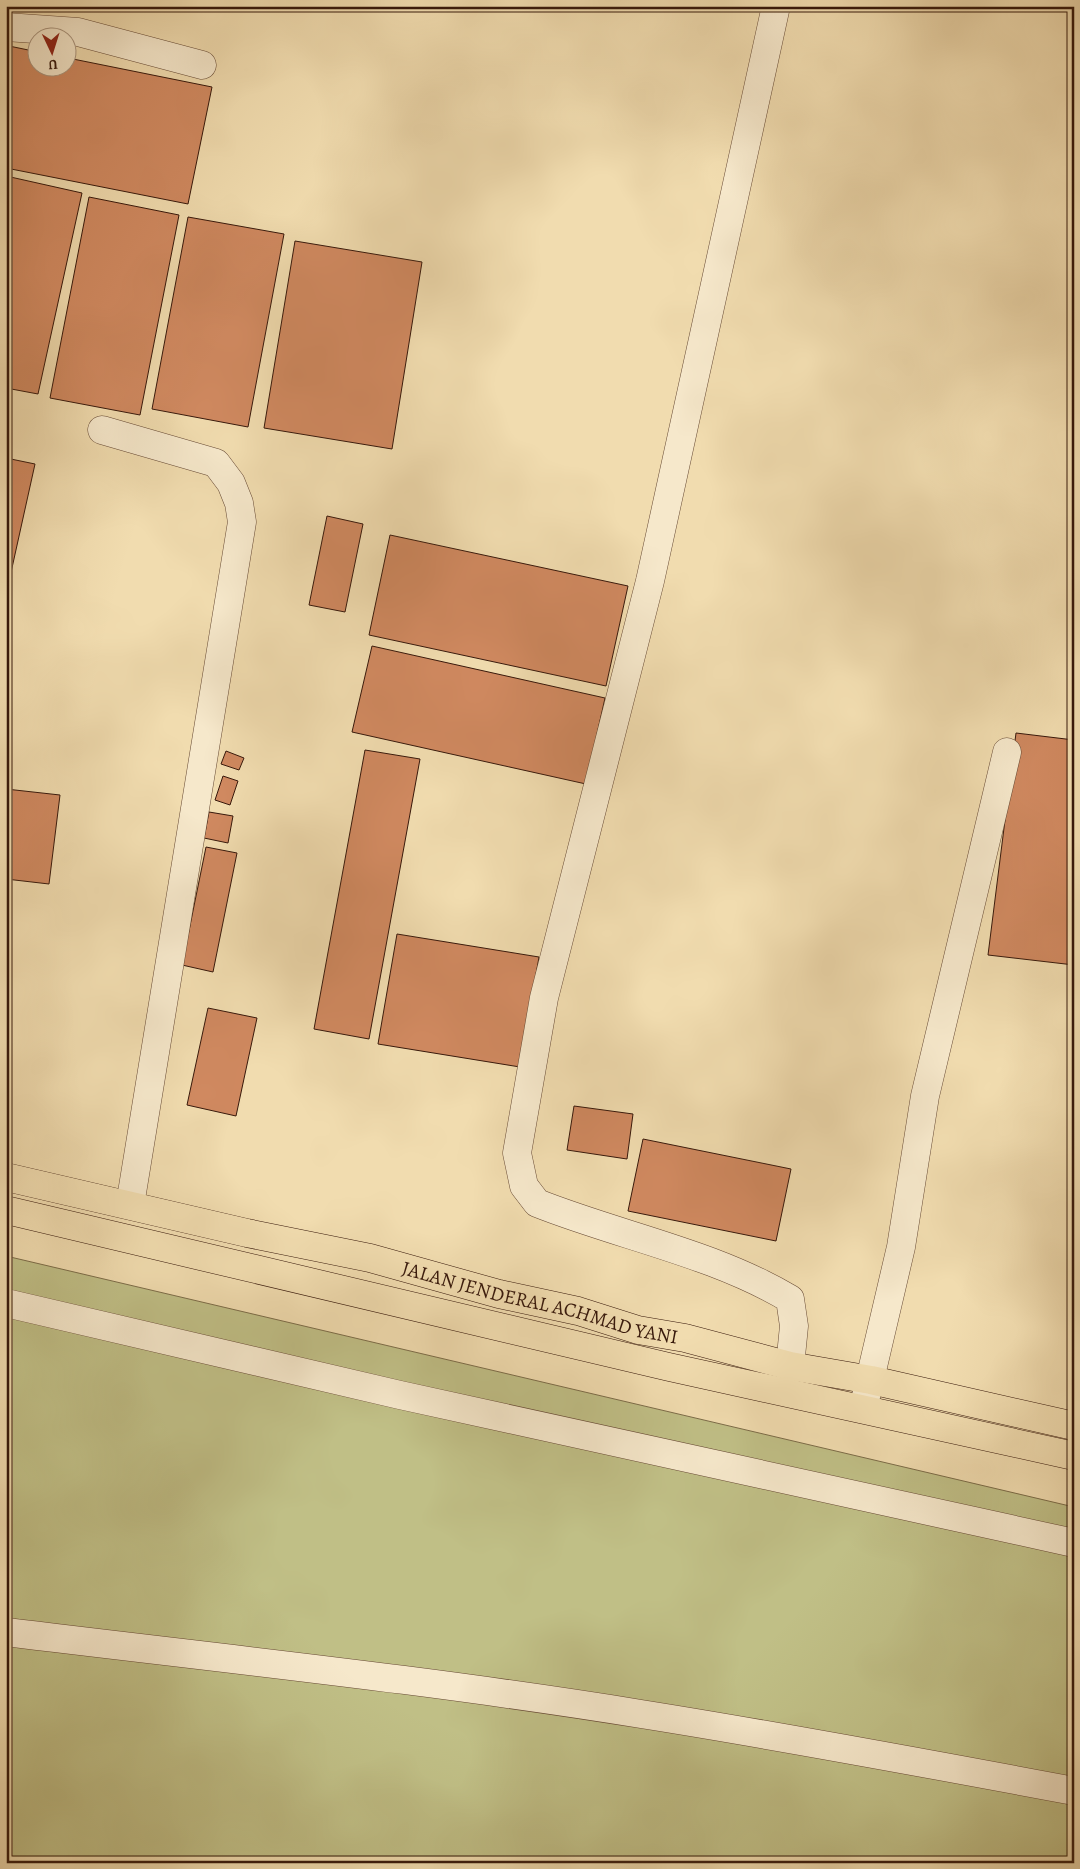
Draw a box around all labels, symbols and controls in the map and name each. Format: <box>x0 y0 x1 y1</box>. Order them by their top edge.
north arrow <box>28 28 78 78</box>
text: U <box>48 55 58 74</box>
street label: JALAN JENDERAL ACHMAD YANI <box>399 1255 680 1351</box>

